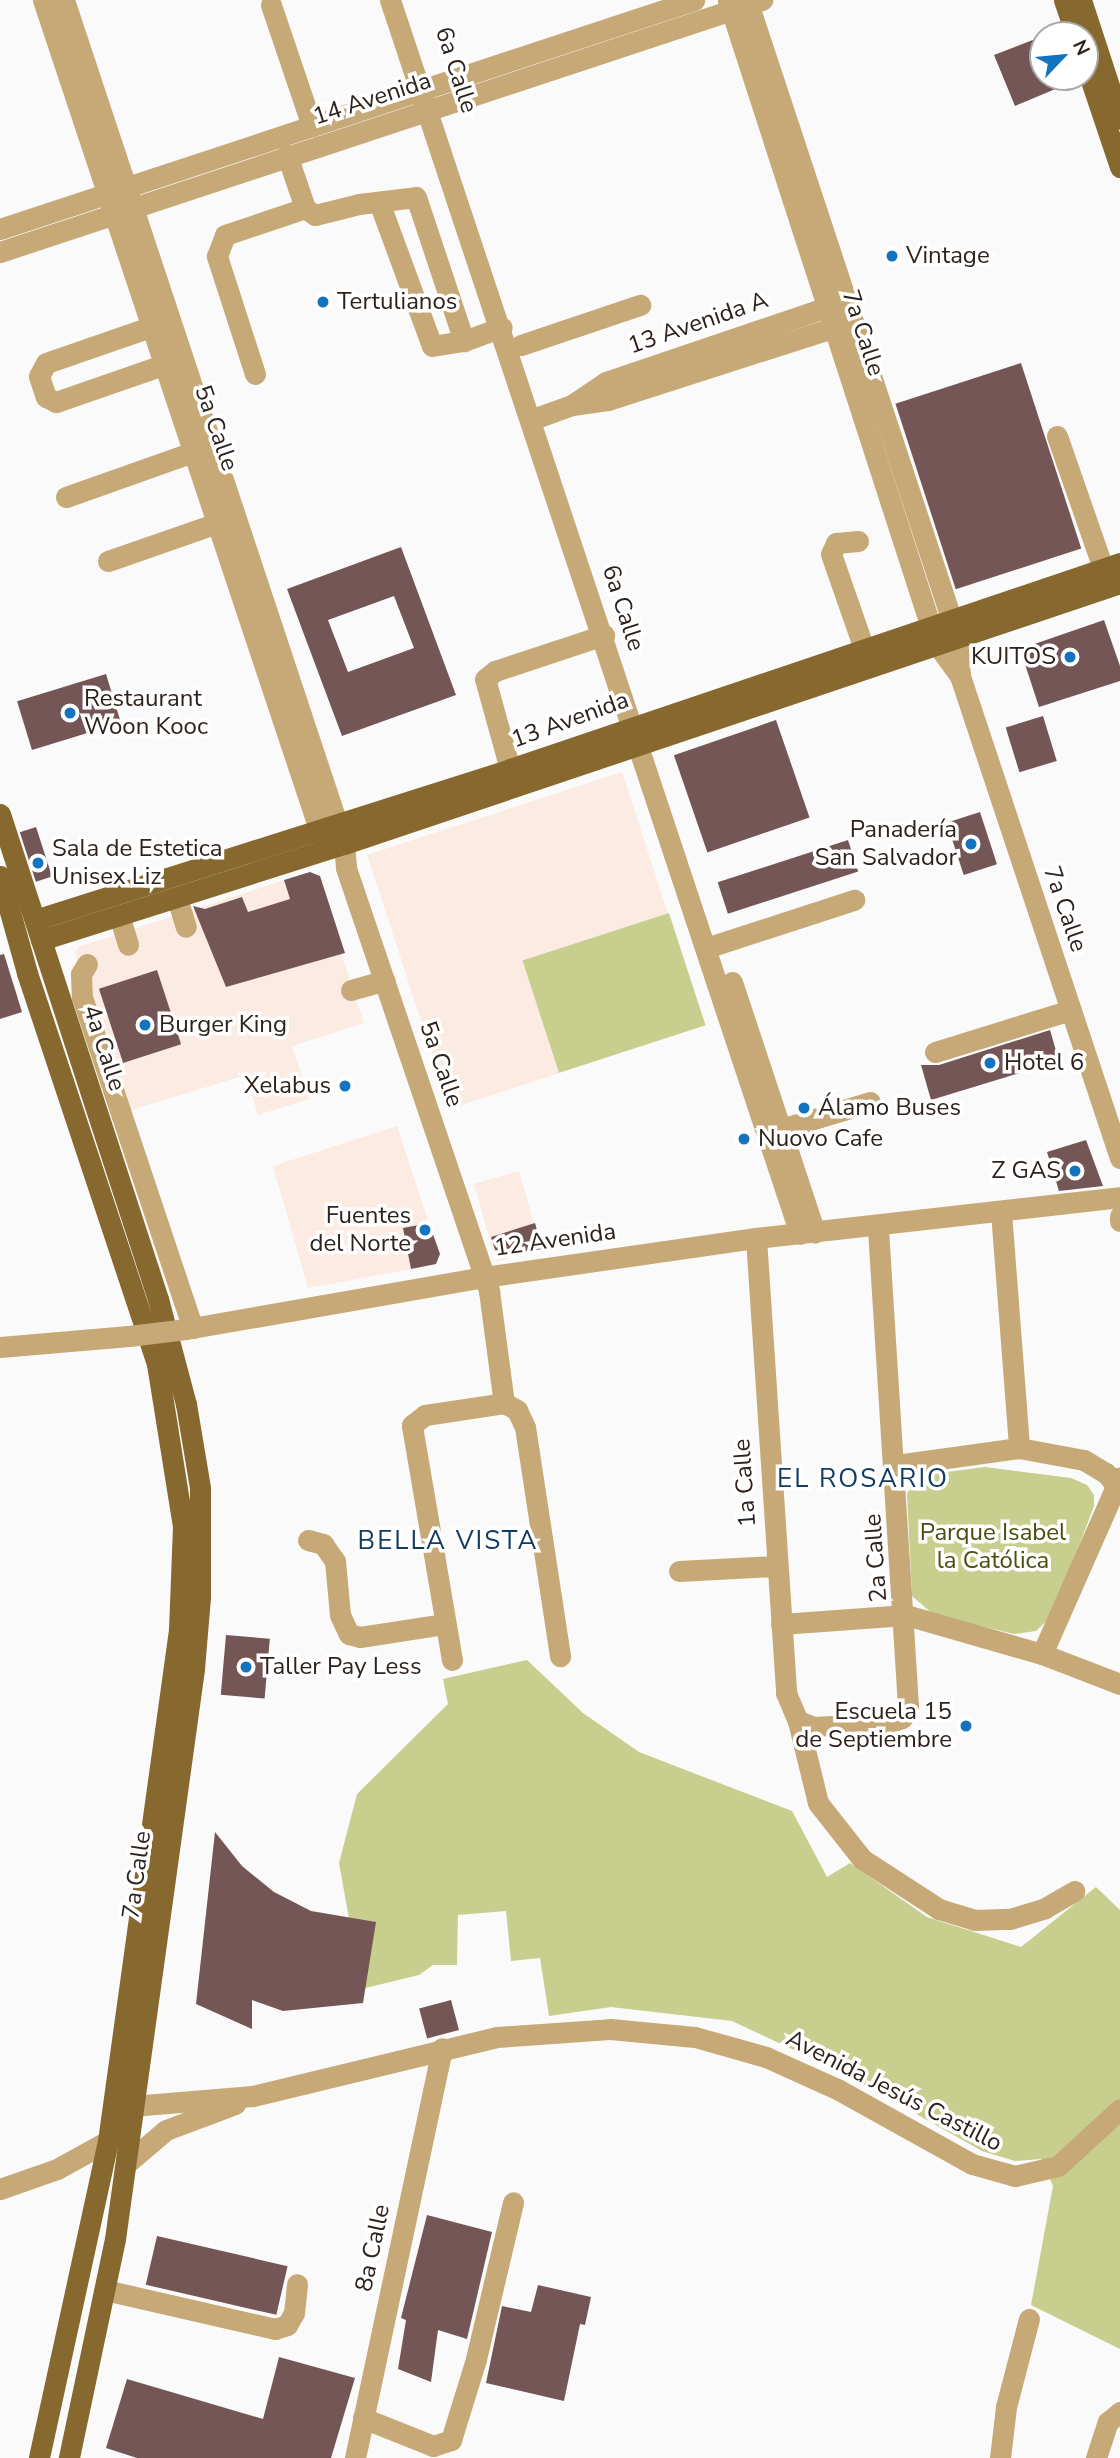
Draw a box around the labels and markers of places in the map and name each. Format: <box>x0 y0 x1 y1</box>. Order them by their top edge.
place label: Vintage <box>906 242 990 270</box>
marker: Vintage <box>884 248 900 264</box>
place label: Tertulianos <box>337 288 457 316</box>
marker: Tertulianos <box>315 294 331 310</box>
place label: KUITOS <box>971 643 1056 671</box>
marker: KUITOS <box>1062 649 1078 665</box>
place label: Restaurant Woon Kooc <box>84 685 208 741</box>
marker: Restaurant Woon Kooc <box>62 705 78 721</box>
place label: Panadería San Salvador <box>815 816 957 872</box>
place label: Sala de Estetica Unisex Liz <box>52 835 222 891</box>
marker: Panadería San Salvador <box>963 836 979 852</box>
marker: Sala de Estetica Unisex Liz <box>30 855 46 871</box>
place label: Burger King <box>159 1011 287 1039</box>
marker: Burger King <box>137 1017 153 1033</box>
place label: Hotel 6 <box>1004 1049 1084 1077</box>
marker: Hotel 6 <box>982 1055 998 1071</box>
place label: Xelabus <box>244 1072 331 1100</box>
marker: Xelabus <box>337 1078 353 1094</box>
place label: Álamo Buses <box>818 1094 961 1122</box>
marker: Álamo Buses <box>796 1100 812 1116</box>
place label: Nuovo Cafe <box>758 1125 883 1153</box>
marker: Nuovo Cafe <box>736 1131 752 1147</box>
place label: Z GAS <box>991 1157 1061 1185</box>
marker: Z GAS <box>1067 1163 1083 1179</box>
place label: Fuentes del Norte <box>310 1202 411 1258</box>
marker: Fuentes del Norte <box>417 1222 433 1238</box>
place label: Taller Pay Less <box>260 1653 421 1681</box>
marker: Taller Pay Less <box>238 1659 254 1675</box>
place label: Escuela 15 de Septiembre <box>795 1698 952 1754</box>
marker: Escuela 15 de Septiembre <box>958 1718 974 1734</box>

